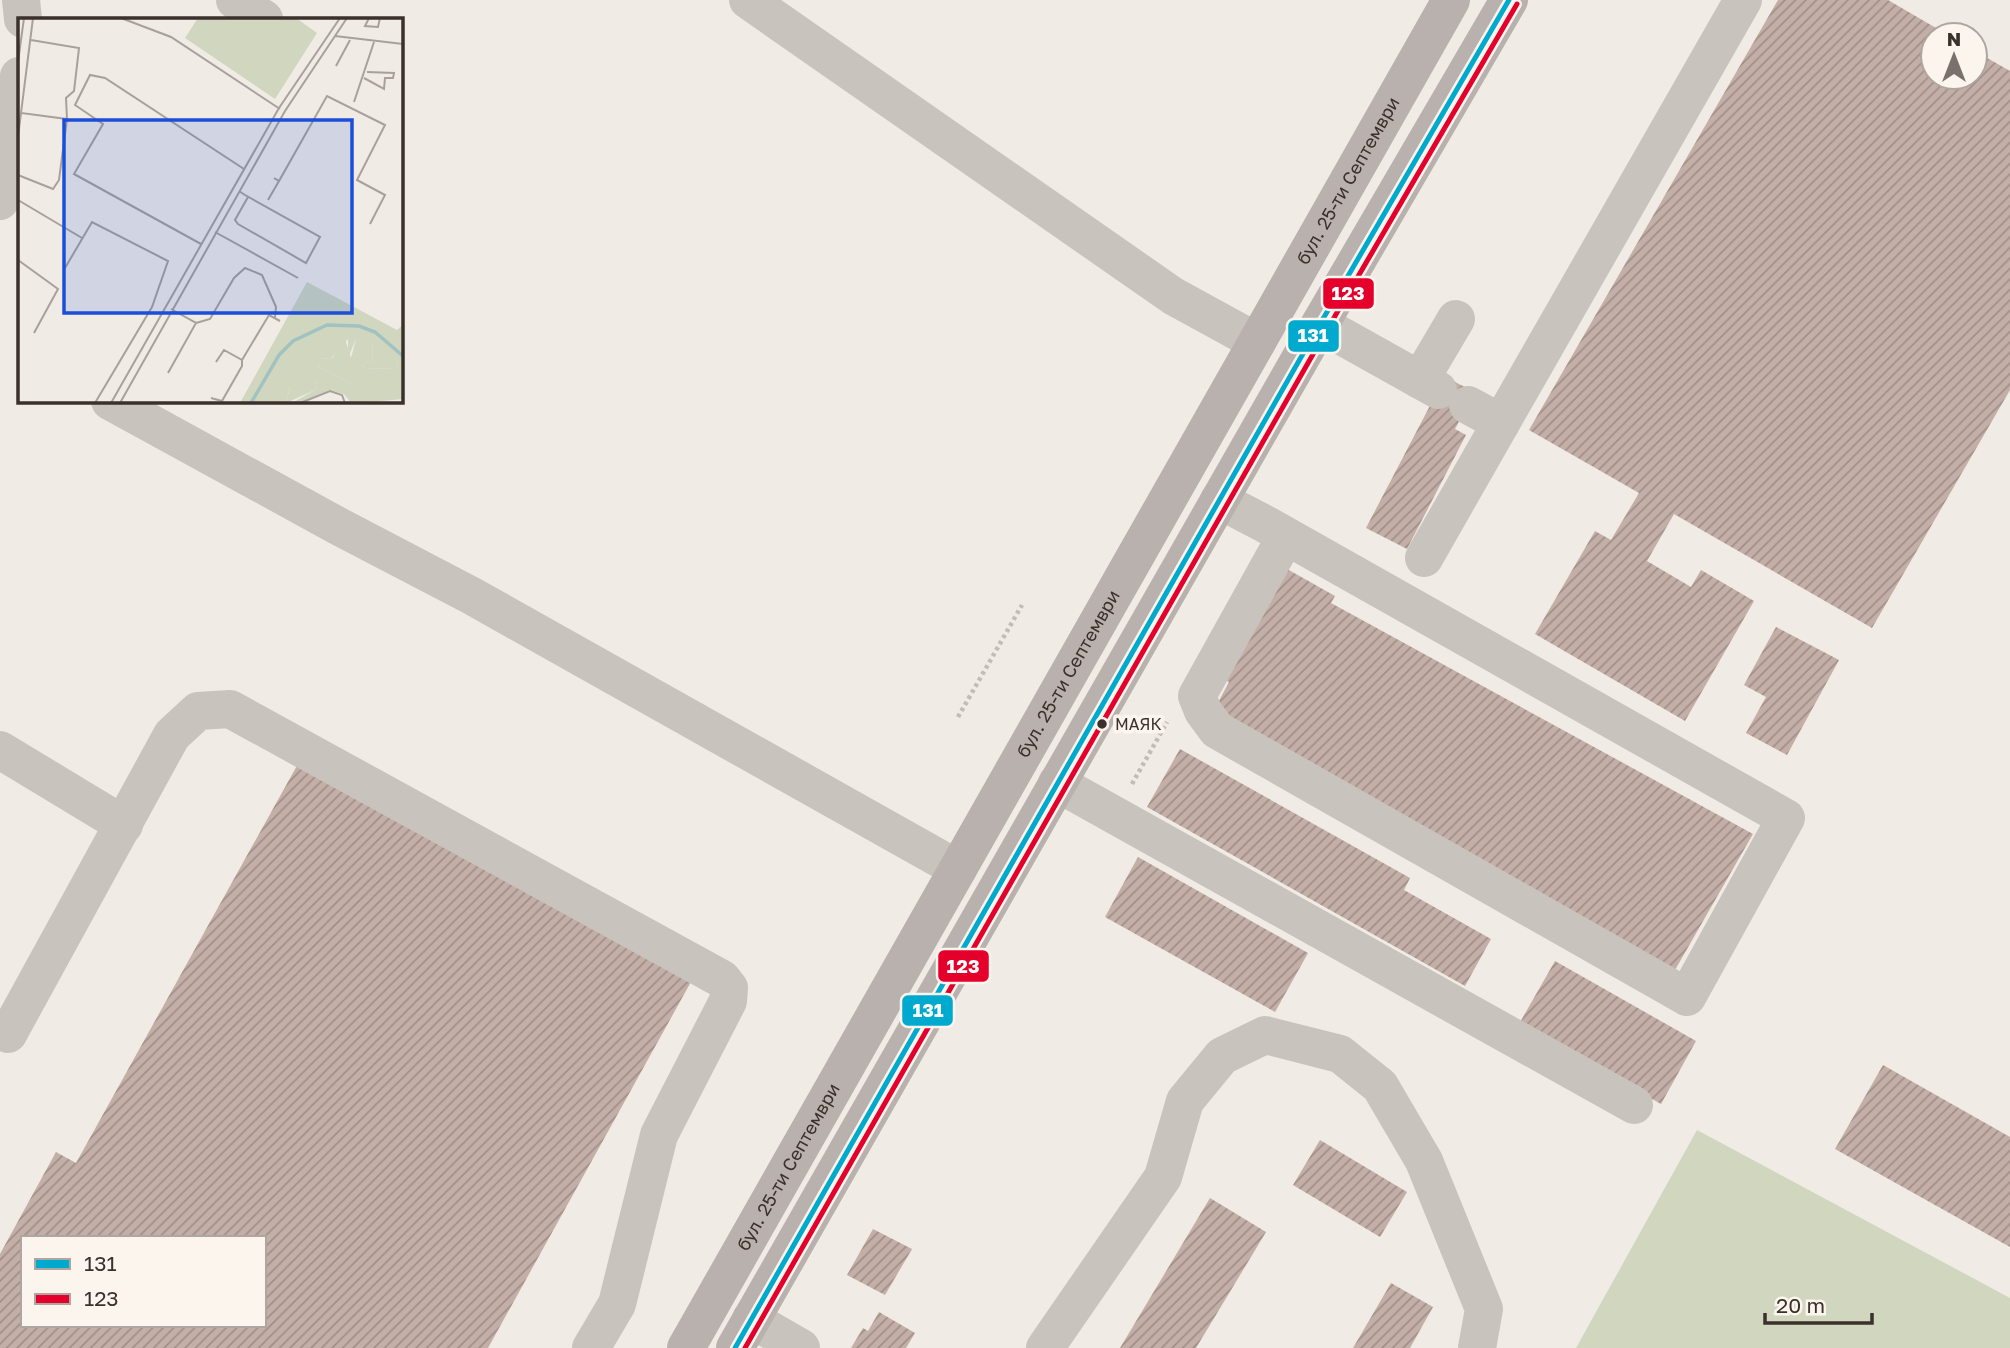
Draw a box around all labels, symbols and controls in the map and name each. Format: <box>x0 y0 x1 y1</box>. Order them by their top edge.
inset map <box>18 18 402 402</box>
north arrow <box>1919 21 1989 91</box>
text: N <box>1947 27 1961 50</box>
street label: бул. 25-ти Септември <box>1291 93 1404 268</box>
line badge: 123 <box>1322 277 1375 310</box>
text: 123 <box>1332 281 1364 304</box>
line badge: 131 <box>1287 319 1340 353</box>
text: 131 <box>1297 323 1329 346</box>
street label: бул. 25-ти Септември <box>1011 586 1124 761</box>
place label: МАЯК <box>1115 714 1162 734</box>
marker: МАЯК <box>1095 717 1109 731</box>
line badge: 123 <box>937 949 990 983</box>
text: 123 <box>947 954 979 977</box>
line badge: 131 <box>901 994 954 1027</box>
text: 131 <box>912 998 944 1021</box>
street label: бул. 25-ти Септември <box>732 1079 844 1254</box>
legend <box>21 1236 266 1327</box>
text: 131 <box>84 1250 117 1276</box>
scale bar <box>1765 1282 1872 1326</box>
text: 123 <box>84 1285 119 1311</box>
text: 20 m <box>1776 1292 1825 1318</box>

